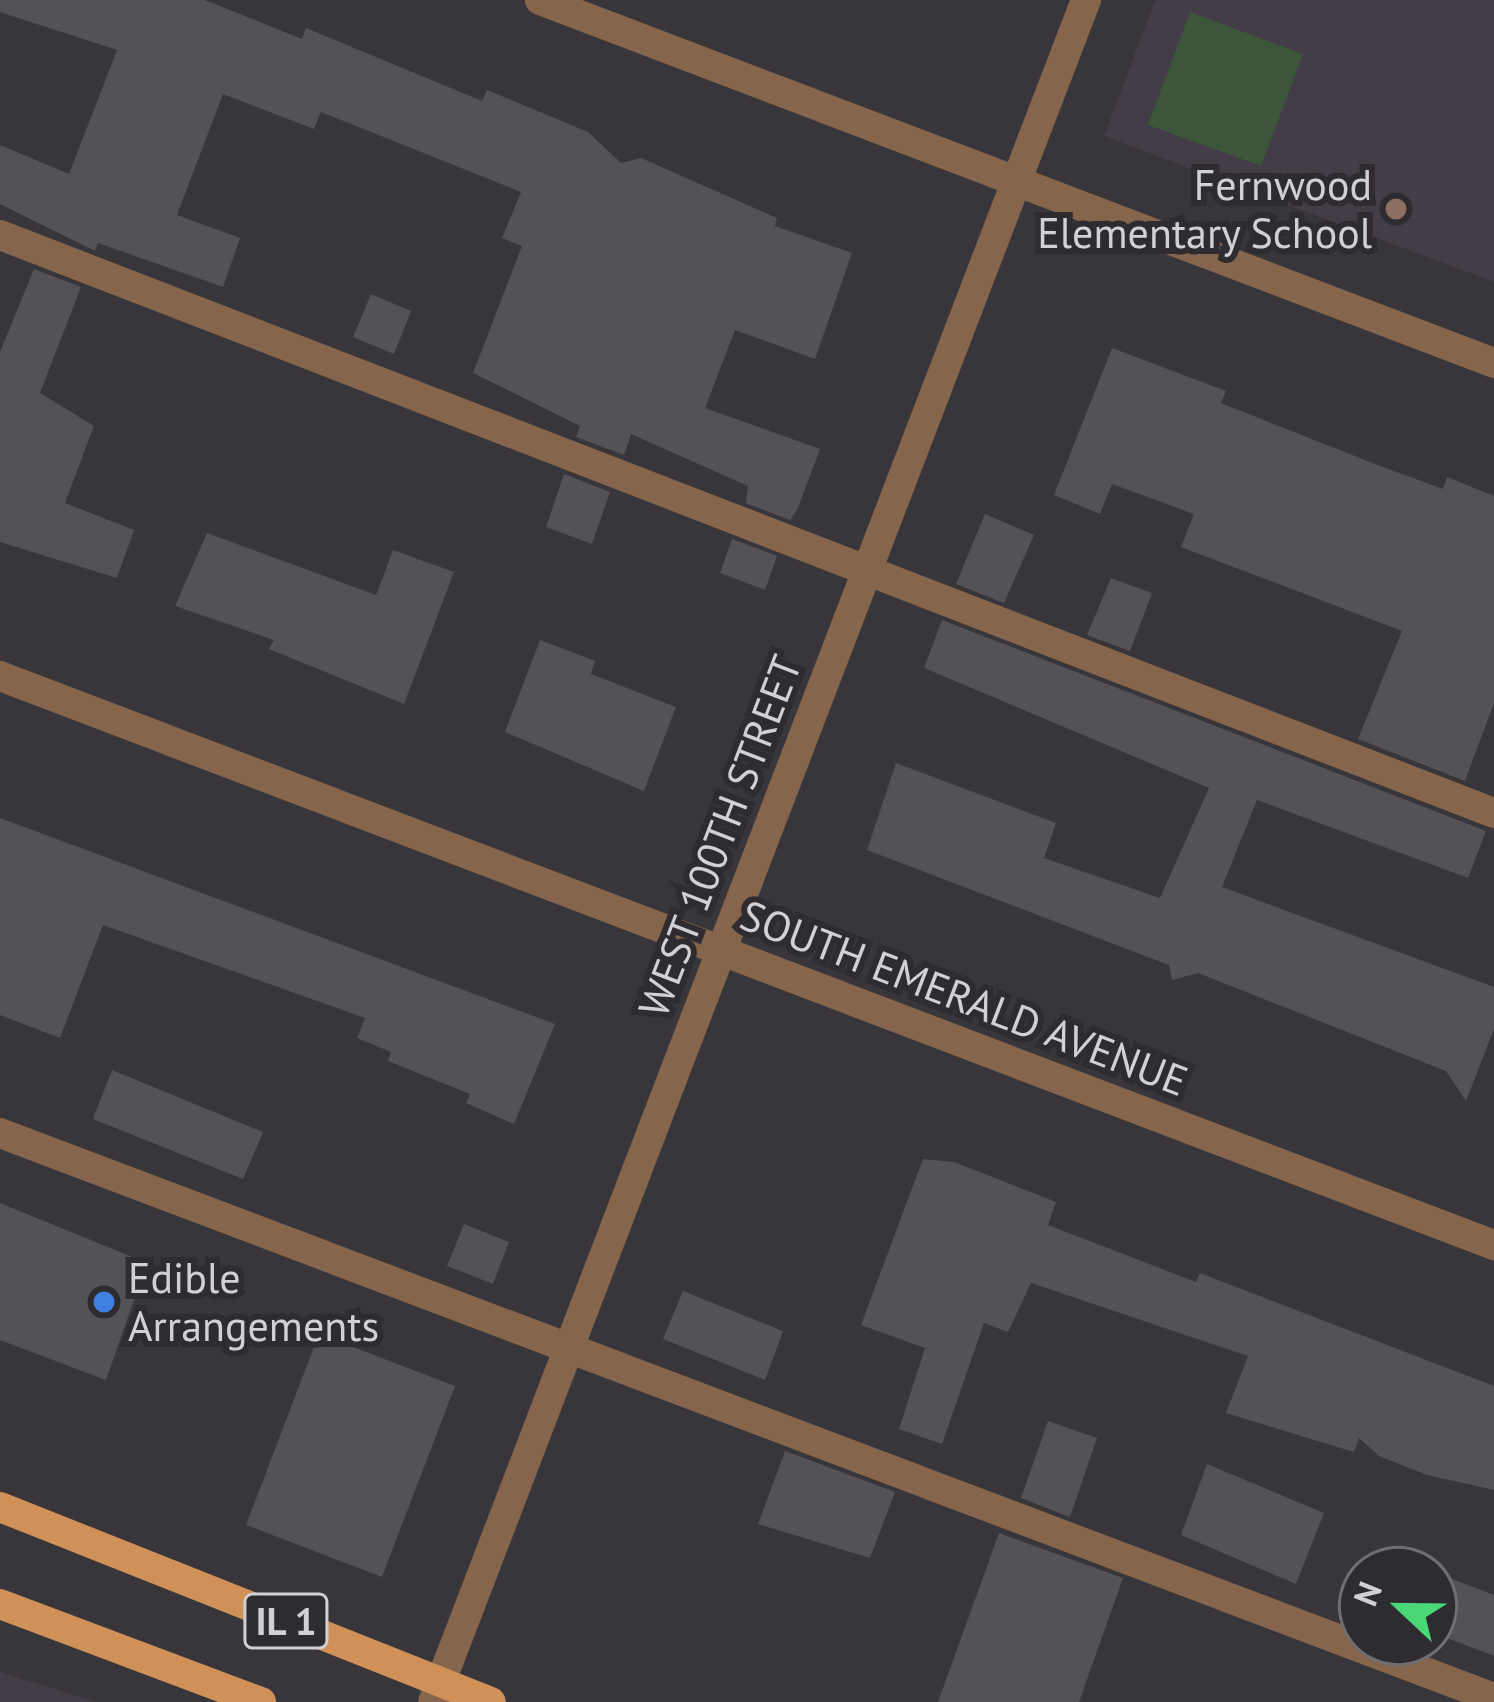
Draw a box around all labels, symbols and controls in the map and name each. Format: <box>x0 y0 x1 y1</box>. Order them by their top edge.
place label: Fernwood Elementary School <box>1036 160 1372 258</box>
marker: Fernwood Elementary School <box>1383 196 1409 222</box>
street label: WEST 100TH STREET <box>628 648 812 1024</box>
street label: SOUTH EMERALD AVENUE <box>733 889 1195 1107</box>
place label: Edible Arrangements <box>128 1253 379 1352</box>
marker: Edible Arrangements <box>91 1289 117 1315</box>
north arrow <box>1338 1546 1458 1666</box>
text: N <box>1343 1575 1391 1612</box>
road number: IL 1 <box>241 1588 331 1654</box>

